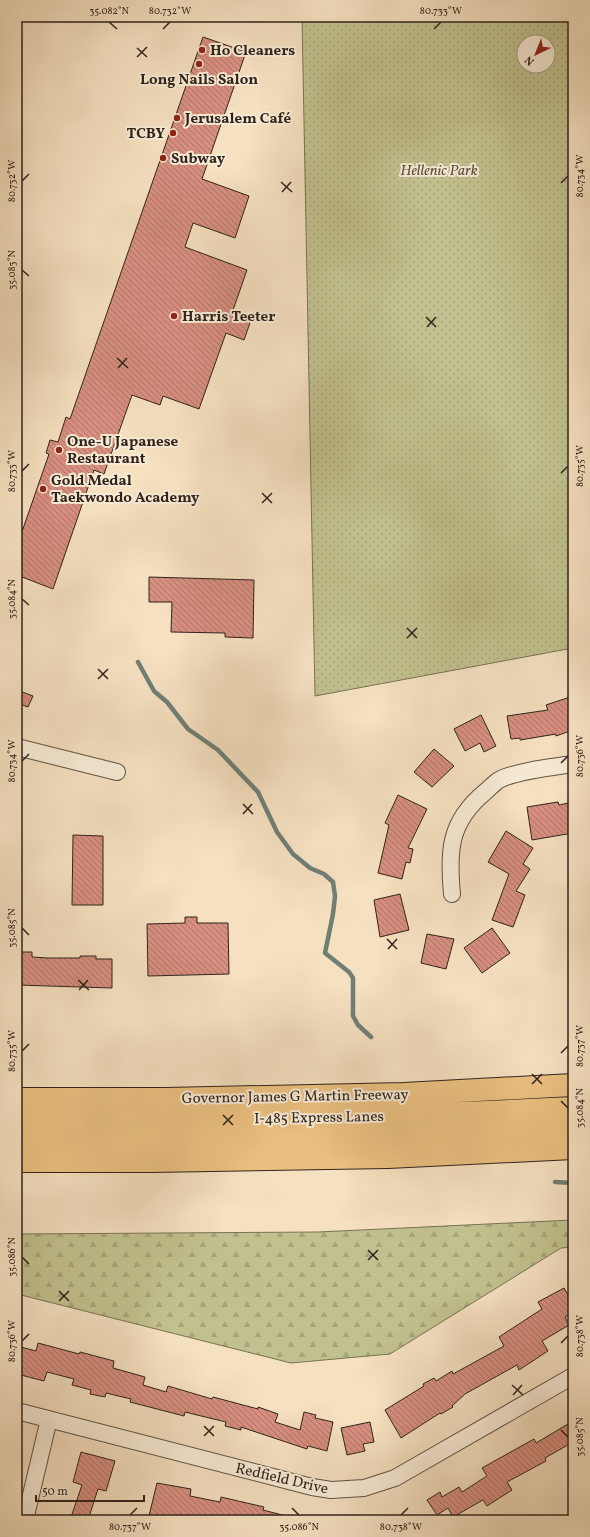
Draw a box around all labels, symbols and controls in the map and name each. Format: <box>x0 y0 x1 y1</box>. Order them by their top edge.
text: 35.082°N <box>89 4 129 18</box>
text: 80.732°W <box>149 4 191 18</box>
text: 80.733°W <box>420 4 462 18</box>
north arrow <box>516 34 556 74</box>
place label: Ho Cleaners <box>210 41 295 62</box>
marker: Ho Cleaners <box>197 45 207 55</box>
text: N <box>522 52 538 68</box>
marker: Long Nails Salon <box>194 59 204 69</box>
place label: Long Nails Salon <box>140 70 258 91</box>
place label: Jerusalem Café <box>184 109 291 130</box>
marker: Jerusalem Café <box>172 113 182 123</box>
place label: TCBY <box>127 124 166 145</box>
marker: TCBY <box>168 128 178 138</box>
place label: Subway <box>171 149 226 170</box>
marker: Subway <box>158 153 168 163</box>
text: 80.734°W <box>573 155 587 197</box>
text: 80.732°W <box>5 160 19 202</box>
park label: Hellenic Park <box>400 161 478 182</box>
text: 35.083°N <box>5 250 19 290</box>
place label: Harris Teeter <box>182 307 275 328</box>
marker: Harris Teeter <box>169 311 179 321</box>
place label: One‐U Japanese Restaurant <box>67 432 179 470</box>
marker: One‐U Japanese Restaurant <box>54 445 64 455</box>
text: 80.735°W <box>573 445 587 487</box>
text: 80.733°W <box>5 450 19 492</box>
place label: Gold Medal Taekwondo Academy <box>51 471 200 509</box>
marker: Gold Medal Taekwondo Academy <box>38 484 48 494</box>
text: 35.084°N <box>5 578 19 619</box>
text: 80.736°W <box>573 735 587 777</box>
text: 80.734°W <box>5 740 19 782</box>
text: 35.085°N <box>5 908 19 948</box>
text: 80.737°W <box>573 1025 587 1067</box>
text: 80.735°W <box>5 1030 19 1072</box>
street label: Governor James G Martin Freeway <box>181 1085 409 1110</box>
text: 35.084°N <box>573 1087 587 1128</box>
street label: I-485 Express Lanes <box>254 1107 384 1130</box>
text: 35.086°N <box>5 1237 19 1277</box>
text: 80.738°W <box>573 1315 587 1357</box>
text: 80.736°W <box>5 1320 19 1362</box>
text: 35.085°N <box>573 1417 587 1457</box>
street label: Redfield Drive <box>233 1459 330 1500</box>
scale bar <box>36 1477 144 1503</box>
text: 50 m <box>42 1484 68 1500</box>
text: 80.737°W <box>109 1520 151 1534</box>
text: 35.086°N <box>279 1520 319 1534</box>
text: 80.738°W <box>380 1520 422 1534</box>

